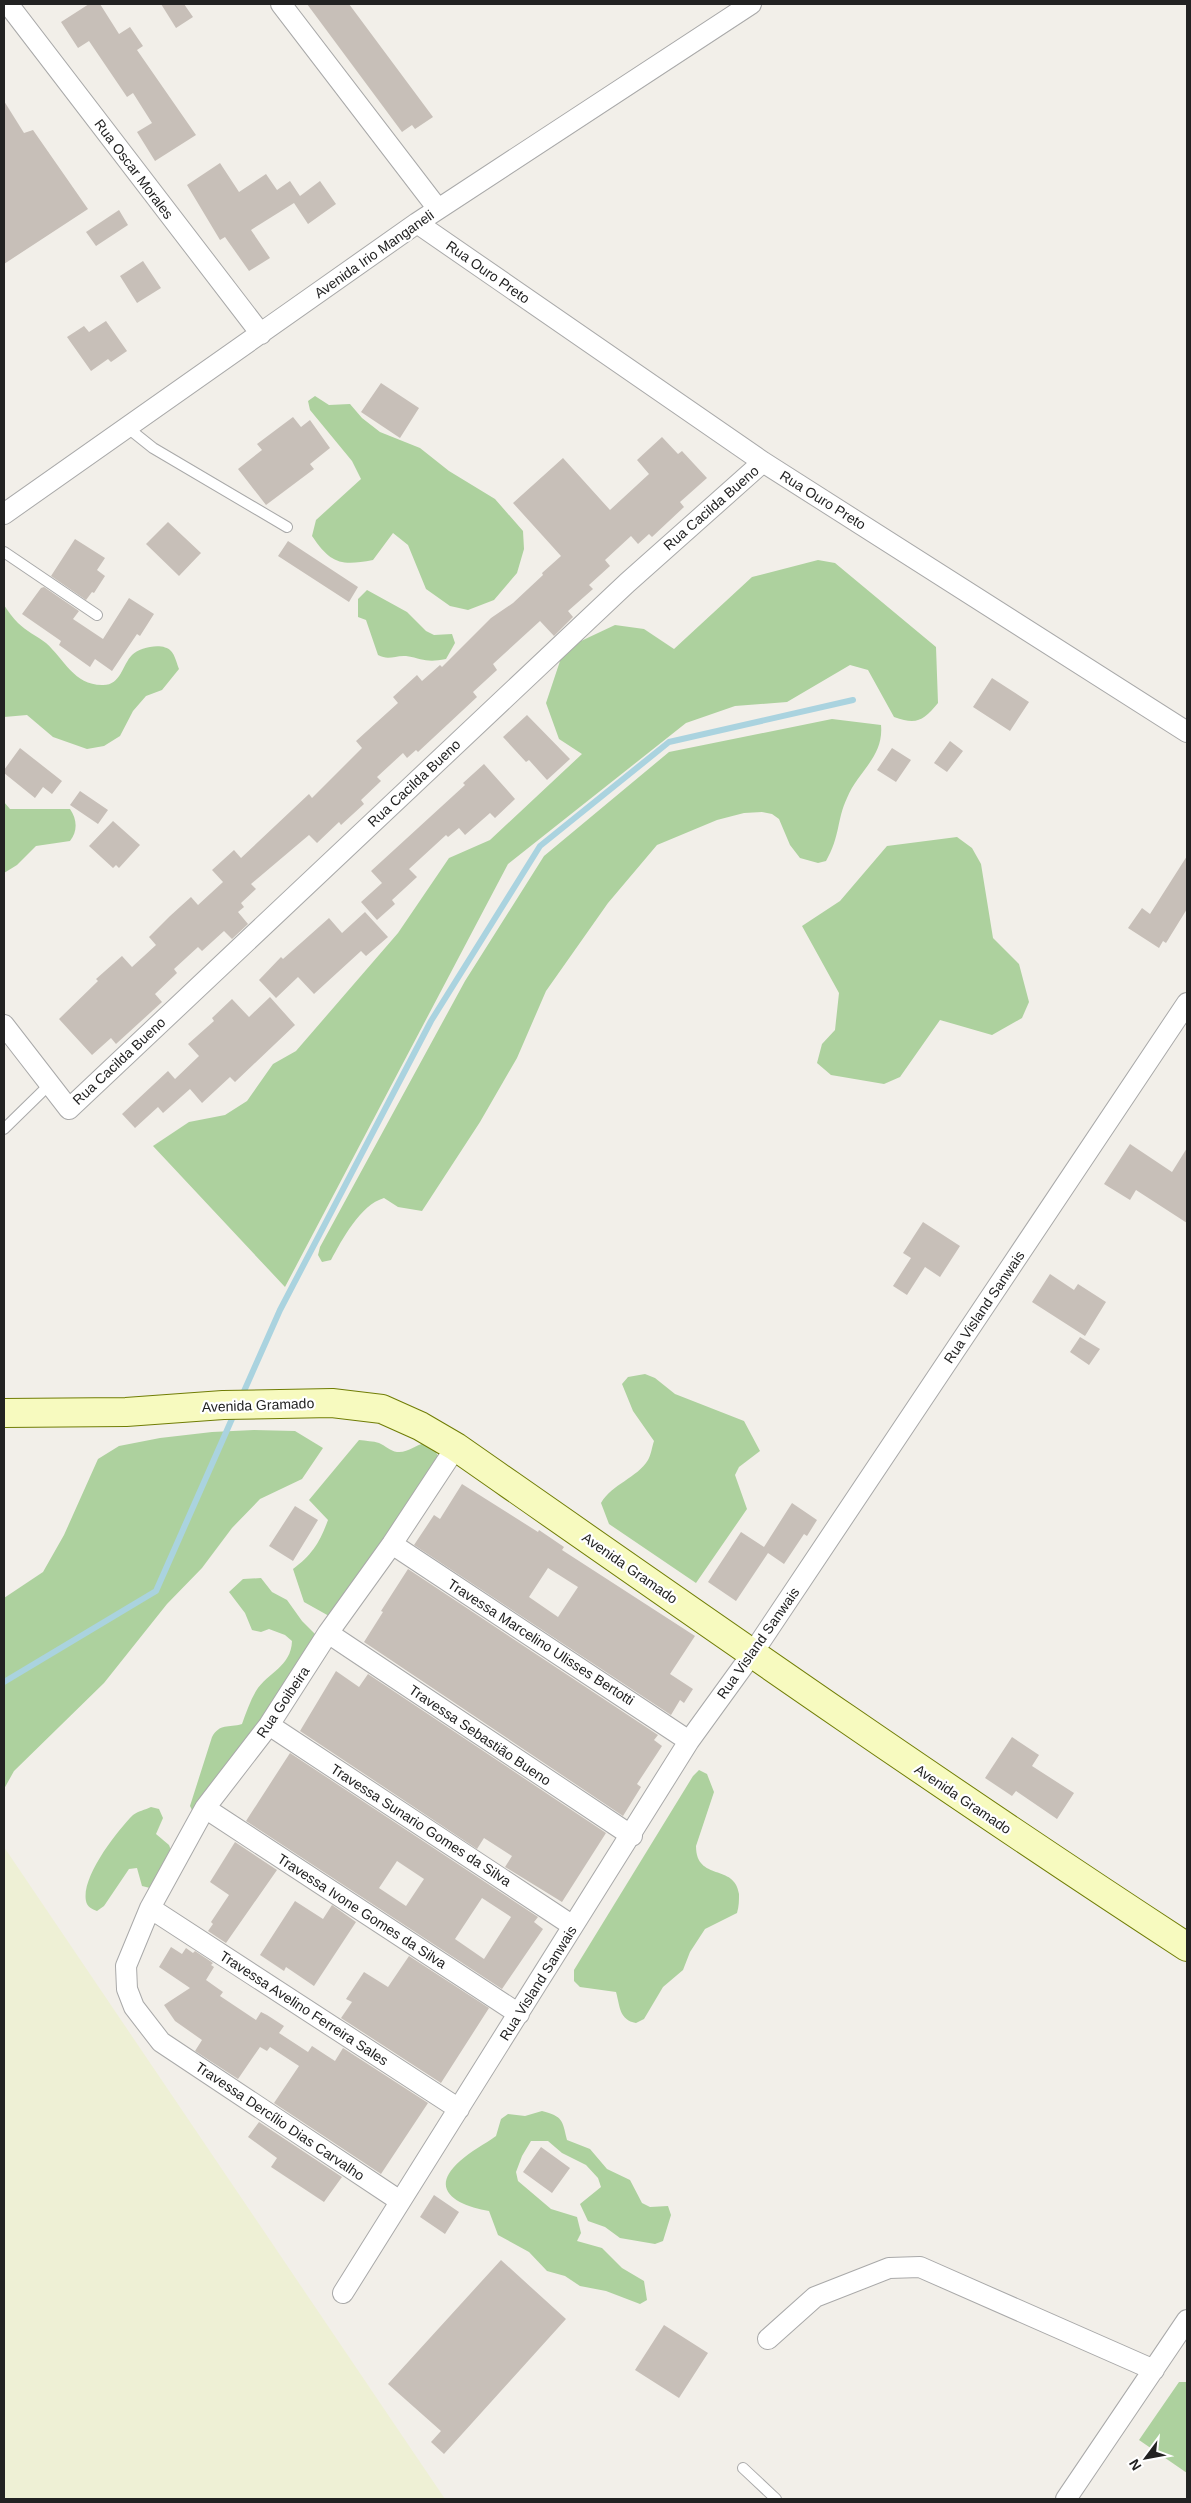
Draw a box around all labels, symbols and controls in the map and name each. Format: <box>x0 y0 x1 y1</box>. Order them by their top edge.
street label: Rua Oscar Morales <box>91 116 177 222</box>
street label: Avenida Irio Manganeli <box>311 207 437 301</box>
street label: Rua Ouro Preto <box>443 237 533 307</box>
street label: Rua Cacilda Bueno <box>660 462 762 554</box>
street label: Rua Ouro Preto <box>777 467 869 533</box>
street label: Rua Cacilda Bueno <box>364 736 464 830</box>
street label: Rua Cacilda Bueno <box>69 1014 169 1108</box>
street label: Rua Visland Sanwais <box>940 1248 1028 1366</box>
street label: Avenida Gramado <box>201 1395 315 1415</box>
street label: Avenida Gramado <box>579 1529 681 1607</box>
street label: Travessa Marcelino Ulisses Bertotti <box>445 1576 637 1708</box>
street label: Rua Visland Sanwais <box>714 1584 802 1702</box>
street label: Rua Goibeira <box>253 1663 313 1741</box>
street label: Travessa Sebastião Bueno <box>406 1682 554 1789</box>
street label: Travessa Sunario Gomes da Silva <box>328 1761 514 1890</box>
street label: Avenida Gramado <box>912 1761 1014 1837</box>
street label: Travessa Ivone Gomes da Silva <box>275 1850 450 1972</box>
street label: Rua Visland Sanwais <box>496 1923 580 2043</box>
street label: Travessa Avelino Ferreira Sales <box>217 1947 391 2069</box>
street label: Travessa Dercílio Dias Carvalho <box>193 2058 368 2184</box>
north arrow <box>1121 2433 1171 2483</box>
text: N <box>1126 2456 1144 2473</box>

